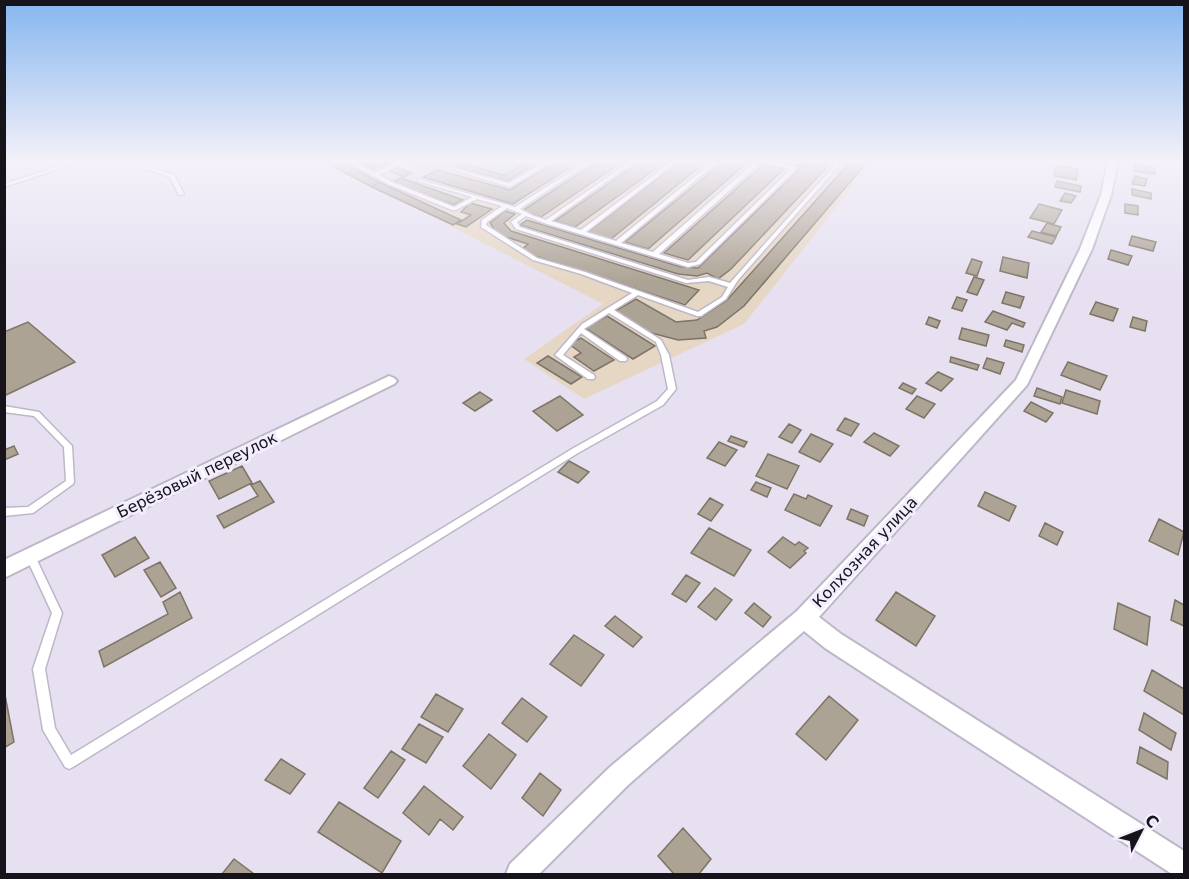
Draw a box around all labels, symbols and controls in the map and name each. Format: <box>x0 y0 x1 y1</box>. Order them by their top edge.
street label: Берёзовый переулок <box>114 428 281 522</box>
street label: Колхозная улица <box>809 493 921 611</box>
north arrow <box>1111 801 1171 861</box>
text: С <box>1141 811 1163 832</box>

